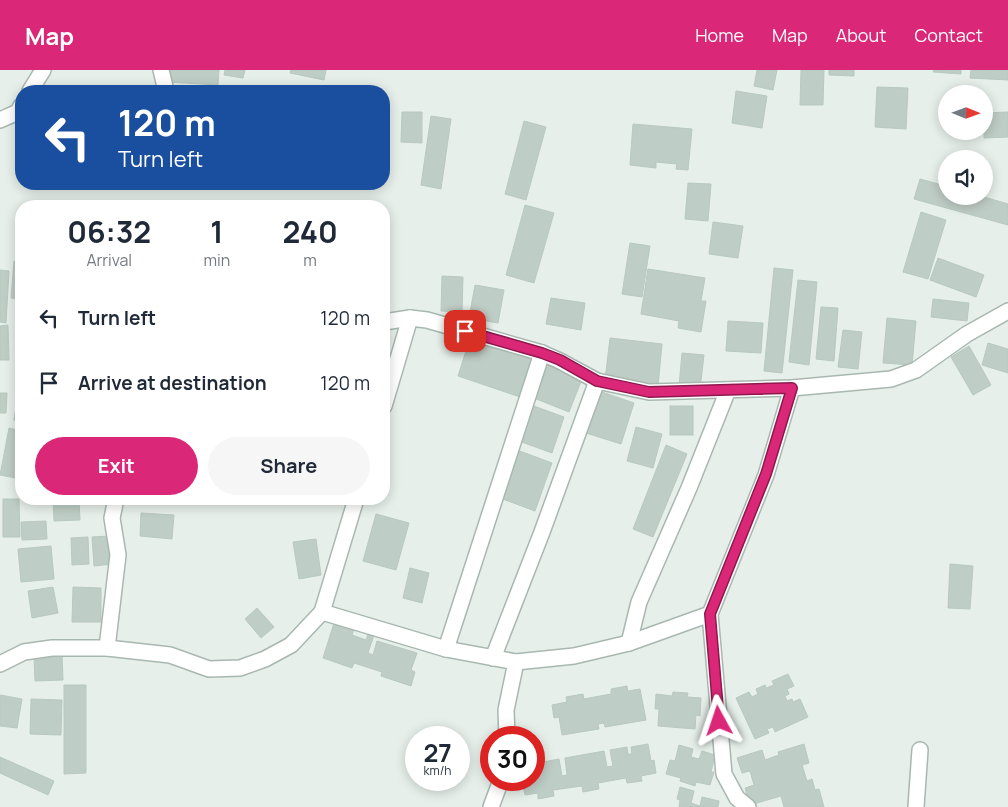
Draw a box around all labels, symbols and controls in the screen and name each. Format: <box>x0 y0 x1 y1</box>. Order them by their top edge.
text: Map <box>25 19 74 52</box>
text: Home <box>695 23 744 47</box>
text: Map <box>772 23 808 47</box>
text: About <box>836 23 886 47</box>
text: Contact <box>914 23 983 47</box>
north arrow <box>938 85 992 140</box>
map controls <box>938 85 993 205</box>
text: 120 m <box>118 99 216 147</box>
icon: left <box>35 105 100 170</box>
text: Turn left <box>118 144 203 174</box>
button: sound <box>938 150 993 205</box>
text: 06:32 <box>67 211 151 252</box>
text: 1 <box>210 211 223 252</box>
text: 240 <box>283 211 338 252</box>
text: Arrival <box>86 249 132 271</box>
text: min <box>203 249 230 271</box>
text: m <box>303 249 317 271</box>
icon: left <box>35 304 63 332</box>
text: Turn left <box>78 305 156 331</box>
text: 120 m <box>320 305 370 331</box>
pin <box>444 310 486 352</box>
icon: arrive <box>451 317 479 345</box>
icon: arrive <box>35 369 63 397</box>
text: Arrive at destination <box>78 370 267 396</box>
text: 120 m <box>320 370 370 396</box>
button: Exit <box>35 437 198 495</box>
button: Share <box>208 437 370 495</box>
position arrow <box>692 694 744 746</box>
speed limit sign: 30 <box>480 726 545 791</box>
text: 27 <box>423 735 452 770</box>
text: km/h <box>424 762 451 779</box>

